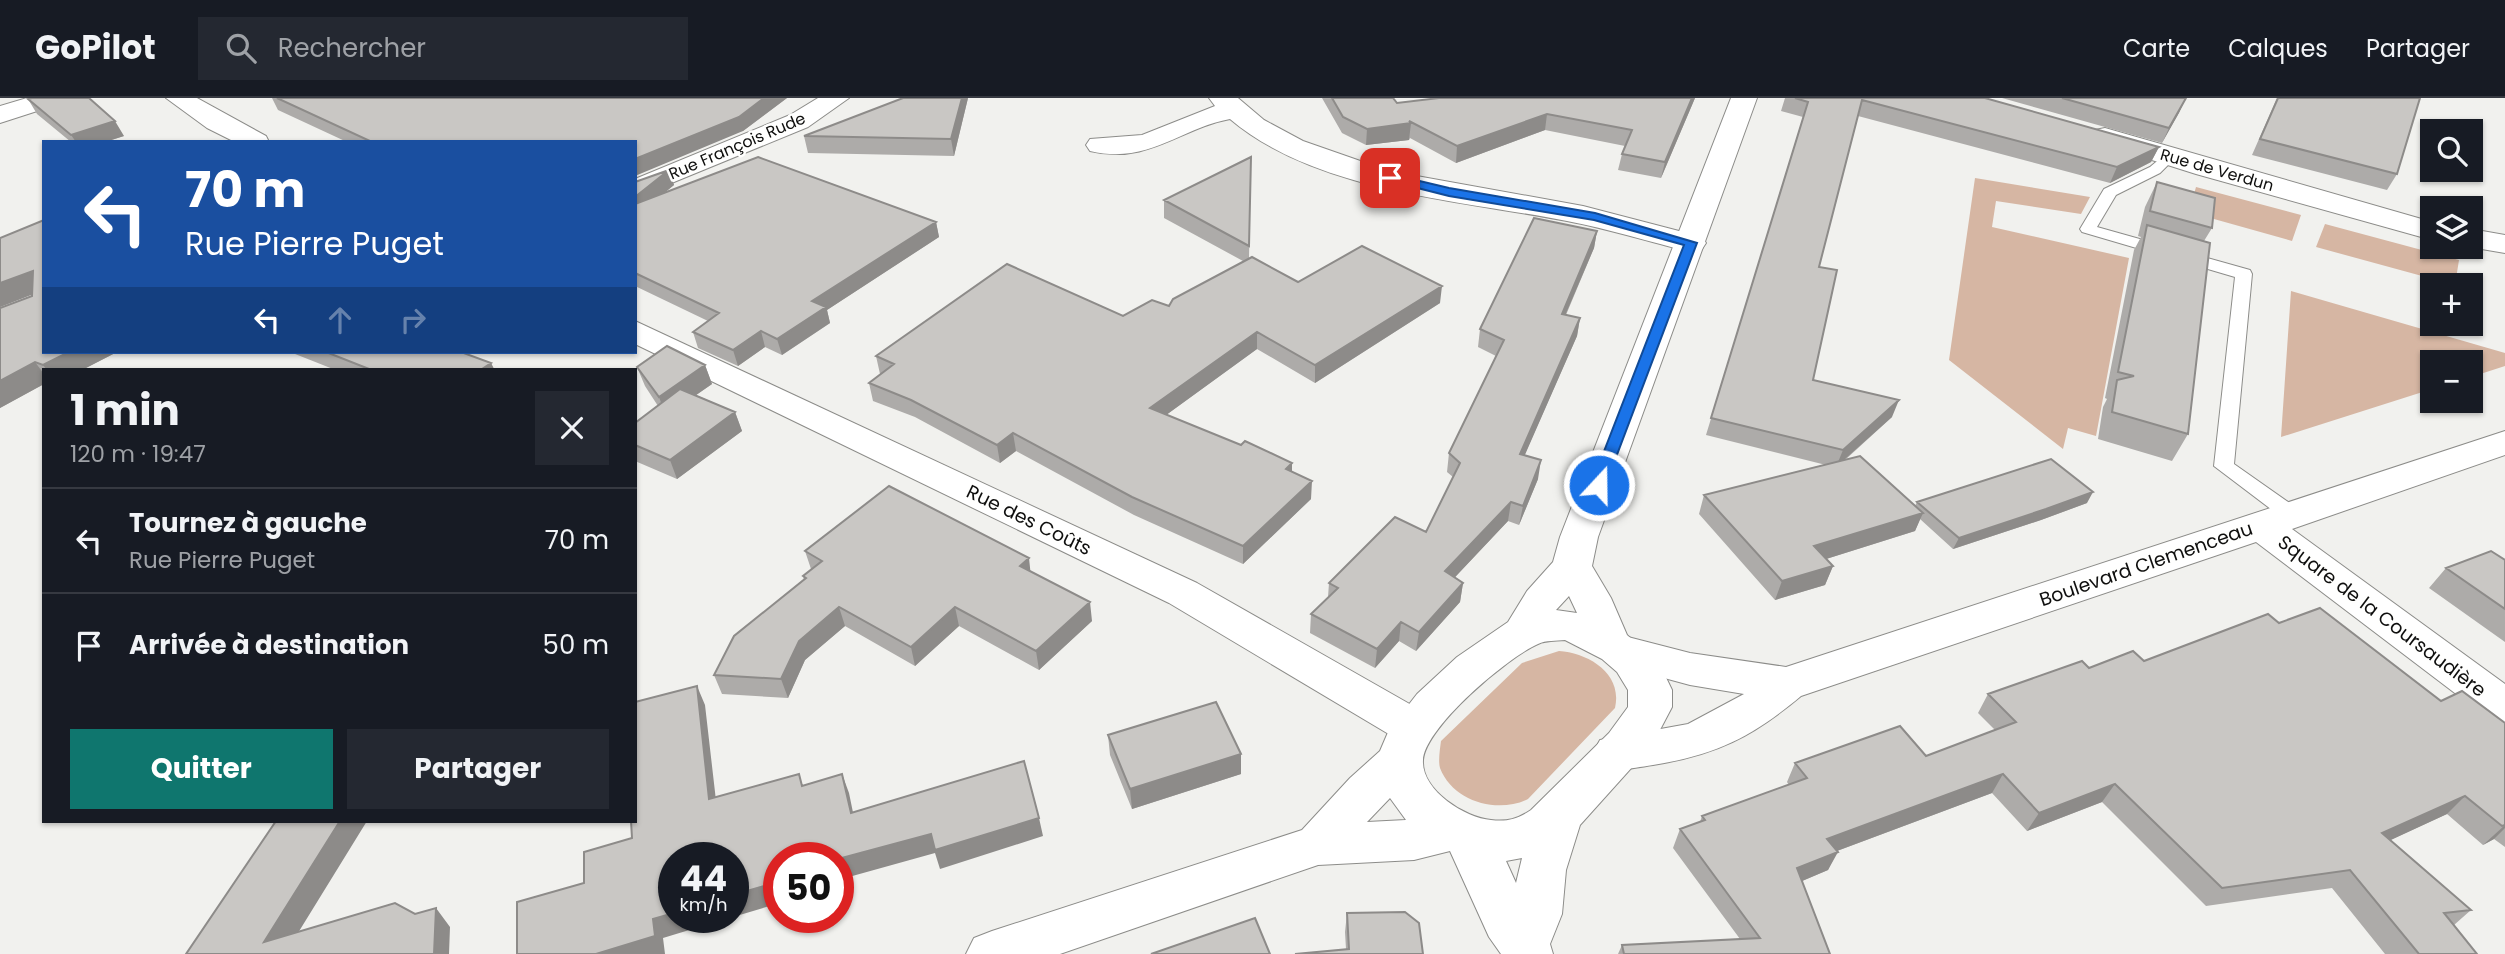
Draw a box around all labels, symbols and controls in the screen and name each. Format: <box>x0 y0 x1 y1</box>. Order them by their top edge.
search box <box>198 17 688 80</box>
text: GoPilot <box>35 24 156 71</box>
icon: search <box>222 29 260 67</box>
text: Rechercher <box>278 30 426 66</box>
text: Carte <box>2123 32 2190 65</box>
text: Calques <box>2228 32 2328 65</box>
text: Partager <box>2366 32 2470 65</box>
street label: Rue François Rude <box>665 107 809 185</box>
map controls <box>2420 119 2483 413</box>
button: search <box>2420 119 2483 182</box>
street label: Rue de Verdun <box>2158 143 2276 197</box>
pin <box>1360 148 1420 208</box>
text: 70 m <box>185 156 305 224</box>
icon: arrive <box>1371 159 1409 197</box>
icon: left <box>70 168 161 259</box>
button: layers <box>2420 196 2483 259</box>
text: Rue Pierre Puget <box>185 221 444 266</box>
button: + <box>2420 273 2483 336</box>
icon: left <box>248 301 286 339</box>
icon: ahead <box>321 301 359 339</box>
icon: right <box>394 301 432 339</box>
button: − <box>2420 350 2483 413</box>
text: 1 min <box>70 381 180 440</box>
button: close <box>535 391 609 465</box>
text: 120 m · 19:47 <box>70 438 206 470</box>
position arrow <box>1562 448 1636 522</box>
street label: Rue des Coûts <box>962 478 1096 562</box>
text: Tournez à gauche <box>129 505 367 541</box>
street label: Boulevard Clemenceau <box>2036 515 2256 613</box>
icon: left <box>70 522 108 560</box>
text: 70 m <box>545 522 609 558</box>
street label: Square de la Coursaudière <box>2272 529 2492 703</box>
text: Rue Pierre Puget <box>129 544 315 576</box>
icon: arrive <box>70 627 108 665</box>
text: Arrivée à destination <box>129 627 409 663</box>
text: 50 m <box>543 627 609 663</box>
button: Quitter <box>70 729 333 809</box>
button: Partager <box>347 729 609 809</box>
speed limit sign: 50 <box>763 842 854 933</box>
text: 44 <box>680 854 727 903</box>
text: km/h <box>680 892 727 917</box>

